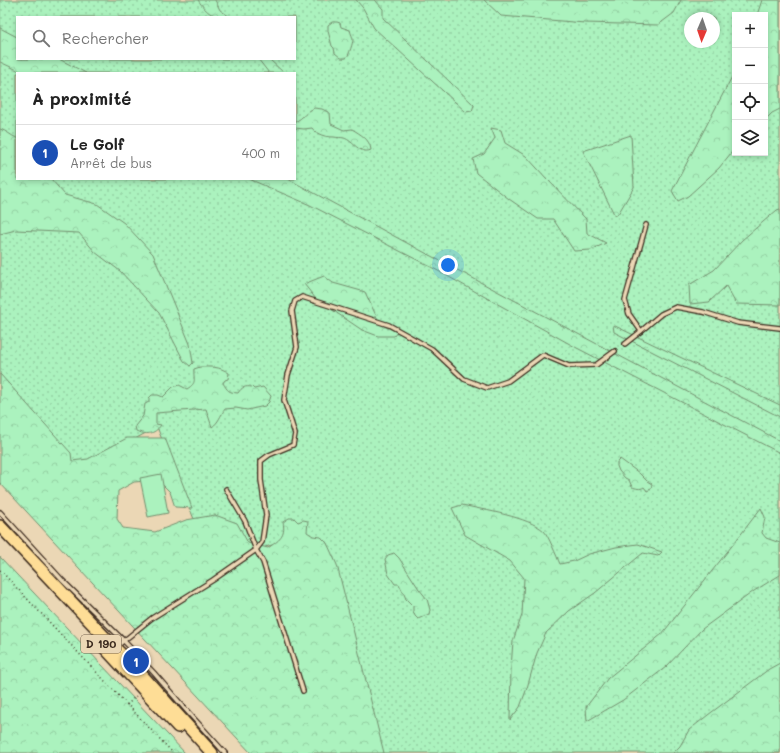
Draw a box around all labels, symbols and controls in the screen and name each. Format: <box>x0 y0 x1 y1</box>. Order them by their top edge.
north arrow <box>684 12 720 48</box>
map controls <box>732 12 768 156</box>
button: + <box>732 12 768 48</box>
search box <box>16 16 296 60</box>
icon: search <box>30 27 52 49</box>
text: Rechercher <box>62 28 149 48</box>
button: − <box>732 48 768 84</box>
button: locate <box>732 84 768 120</box>
text: À proximité <box>32 87 131 109</box>
button: layers <box>732 120 768 156</box>
text: Le Golf <box>70 134 124 154</box>
text: 1 <box>42 144 48 161</box>
text: 400 m <box>242 144 280 161</box>
text: Arrêt de bus <box>70 154 152 171</box>
your location <box>438 255 458 275</box>
road number: D 190 <box>81 635 121 653</box>
pin: 1 <box>123 646 149 676</box>

